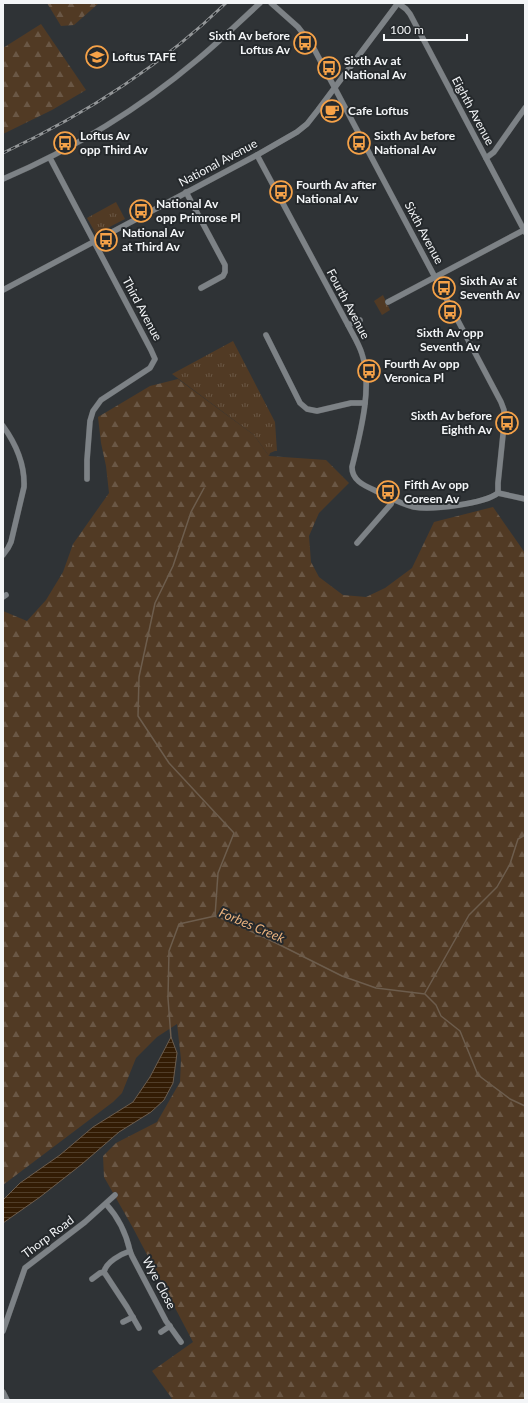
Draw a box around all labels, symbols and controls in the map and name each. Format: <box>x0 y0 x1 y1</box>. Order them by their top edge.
scale bar <box>384 16 467 42</box>
text: 100 m <box>390 22 424 37</box>
place label: Sixth Av before Loftus Av <box>209 28 291 57</box>
bus stop icon: Sixth Av before Loftus Av <box>292 30 318 56</box>
school or university icon: Loftus TAFE <box>84 44 110 70</box>
place label: Loftus TAFE <box>112 49 176 64</box>
place label: Sixth Av at National Av <box>344 53 407 82</box>
bus stop icon: Sixth Av at National Av <box>316 55 342 81</box>
street label: Eighth Avenue <box>449 74 498 148</box>
cafe icon: Cafe Loftus <box>319 98 345 124</box>
place label: Cafe Loftus <box>348 103 409 118</box>
place label: Loftus Av opp Third Av <box>80 128 148 157</box>
place label: Sixth Av before National Av <box>374 128 456 157</box>
bus stop icon: Loftus Av opp Third Av <box>52 130 78 156</box>
bus stop icon: Sixth Av before National Av <box>346 130 372 156</box>
street label: National Avenue <box>176 136 260 190</box>
place label: Fourth Av after National Av <box>296 177 377 206</box>
bus stop icon: Fourth Av after National Av <box>268 179 294 205</box>
place label: National Av opp Primrose Pl <box>156 196 241 225</box>
bus stop icon: National Av opp Primrose Pl <box>128 198 154 224</box>
street label: Sixth Avenue <box>402 199 447 267</box>
place label: National Av at Third Av <box>122 225 185 254</box>
bus stop icon: National Av at Third Av <box>93 227 119 253</box>
street label: Fourth Avenue <box>324 266 373 342</box>
place label: Sixth Av at Seventh Av <box>460 273 521 302</box>
street label: Third Avenue <box>119 274 165 343</box>
bus stop icon: Sixth Av at Seventh Av <box>431 275 457 301</box>
bus stop icon: Sixth Av opp Seventh Av <box>437 299 463 325</box>
place label: Sixth Av opp Seventh Av <box>417 325 484 354</box>
place label: Fourth Av opp Veronica Pl <box>383 356 460 385</box>
bus stop icon: Fourth Av opp Veronica Pl <box>356 358 382 384</box>
place label: Sixth Av before Eighth Av <box>411 408 493 437</box>
bus stop icon: Sixth Av before Eighth Av <box>494 410 520 436</box>
place label: Fifth Av opp Coreen Av <box>404 477 469 506</box>
bus stop icon: Fifth Av opp Coreen Av <box>375 479 401 505</box>
water label: Forbes Creek <box>217 904 288 946</box>
street label: Thorp Road <box>19 1212 77 1261</box>
street label: Wye Close <box>139 1254 179 1311</box>

